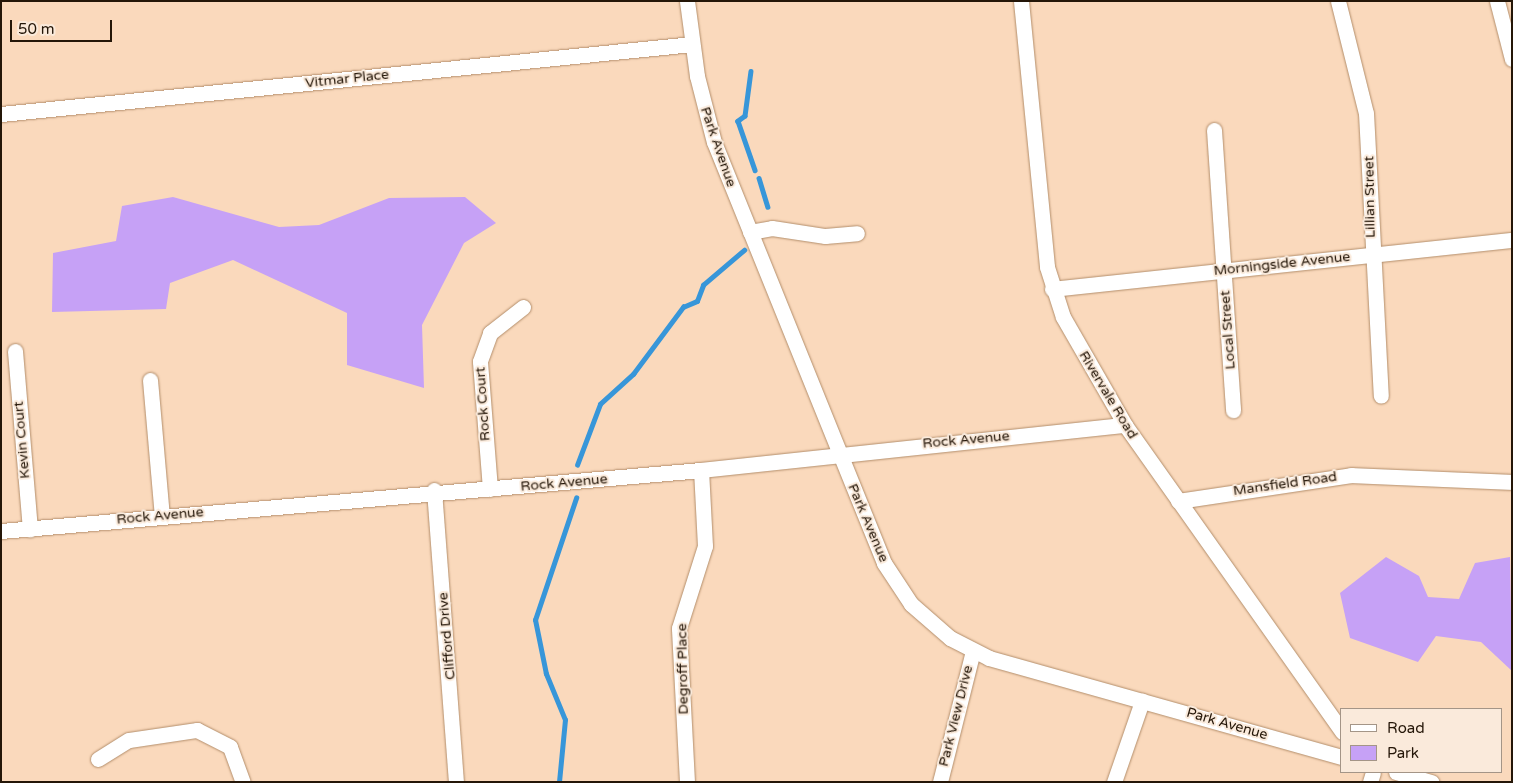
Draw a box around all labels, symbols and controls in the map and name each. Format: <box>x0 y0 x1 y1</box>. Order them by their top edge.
scale bar <box>12 10 115 42</box>
text: 50 m <box>18 20 55 38</box>
street label: Vitmar Place <box>304 66 390 92</box>
street label: Park Avenue <box>696 105 740 189</box>
street label: Lillian Street <box>1361 156 1379 238</box>
street label: Morningside Avenue <box>1213 248 1351 280</box>
street label: Local Street <box>1217 290 1239 370</box>
street label: Rivervale Road <box>1075 348 1141 442</box>
street label: Rock Court <box>472 366 494 442</box>
street label: Kevin Court <box>10 401 34 479</box>
street label: Rock Avenue <box>922 428 1010 452</box>
street label: Mansfield Road <box>1232 468 1338 500</box>
street label: Rock Avenue <box>520 471 608 495</box>
street label: Park Avenue <box>844 481 892 565</box>
street label: Rock Avenue <box>116 504 204 528</box>
street label: Clifford Drive <box>435 592 459 680</box>
street label: Degroff Place <box>674 623 692 715</box>
street label: Park View Drive <box>935 664 977 768</box>
street label: Park Avenue <box>1184 704 1270 744</box>
legend <box>1340 708 1503 773</box>
text: Road <box>1387 719 1425 737</box>
text: Park <box>1387 744 1419 762</box>

